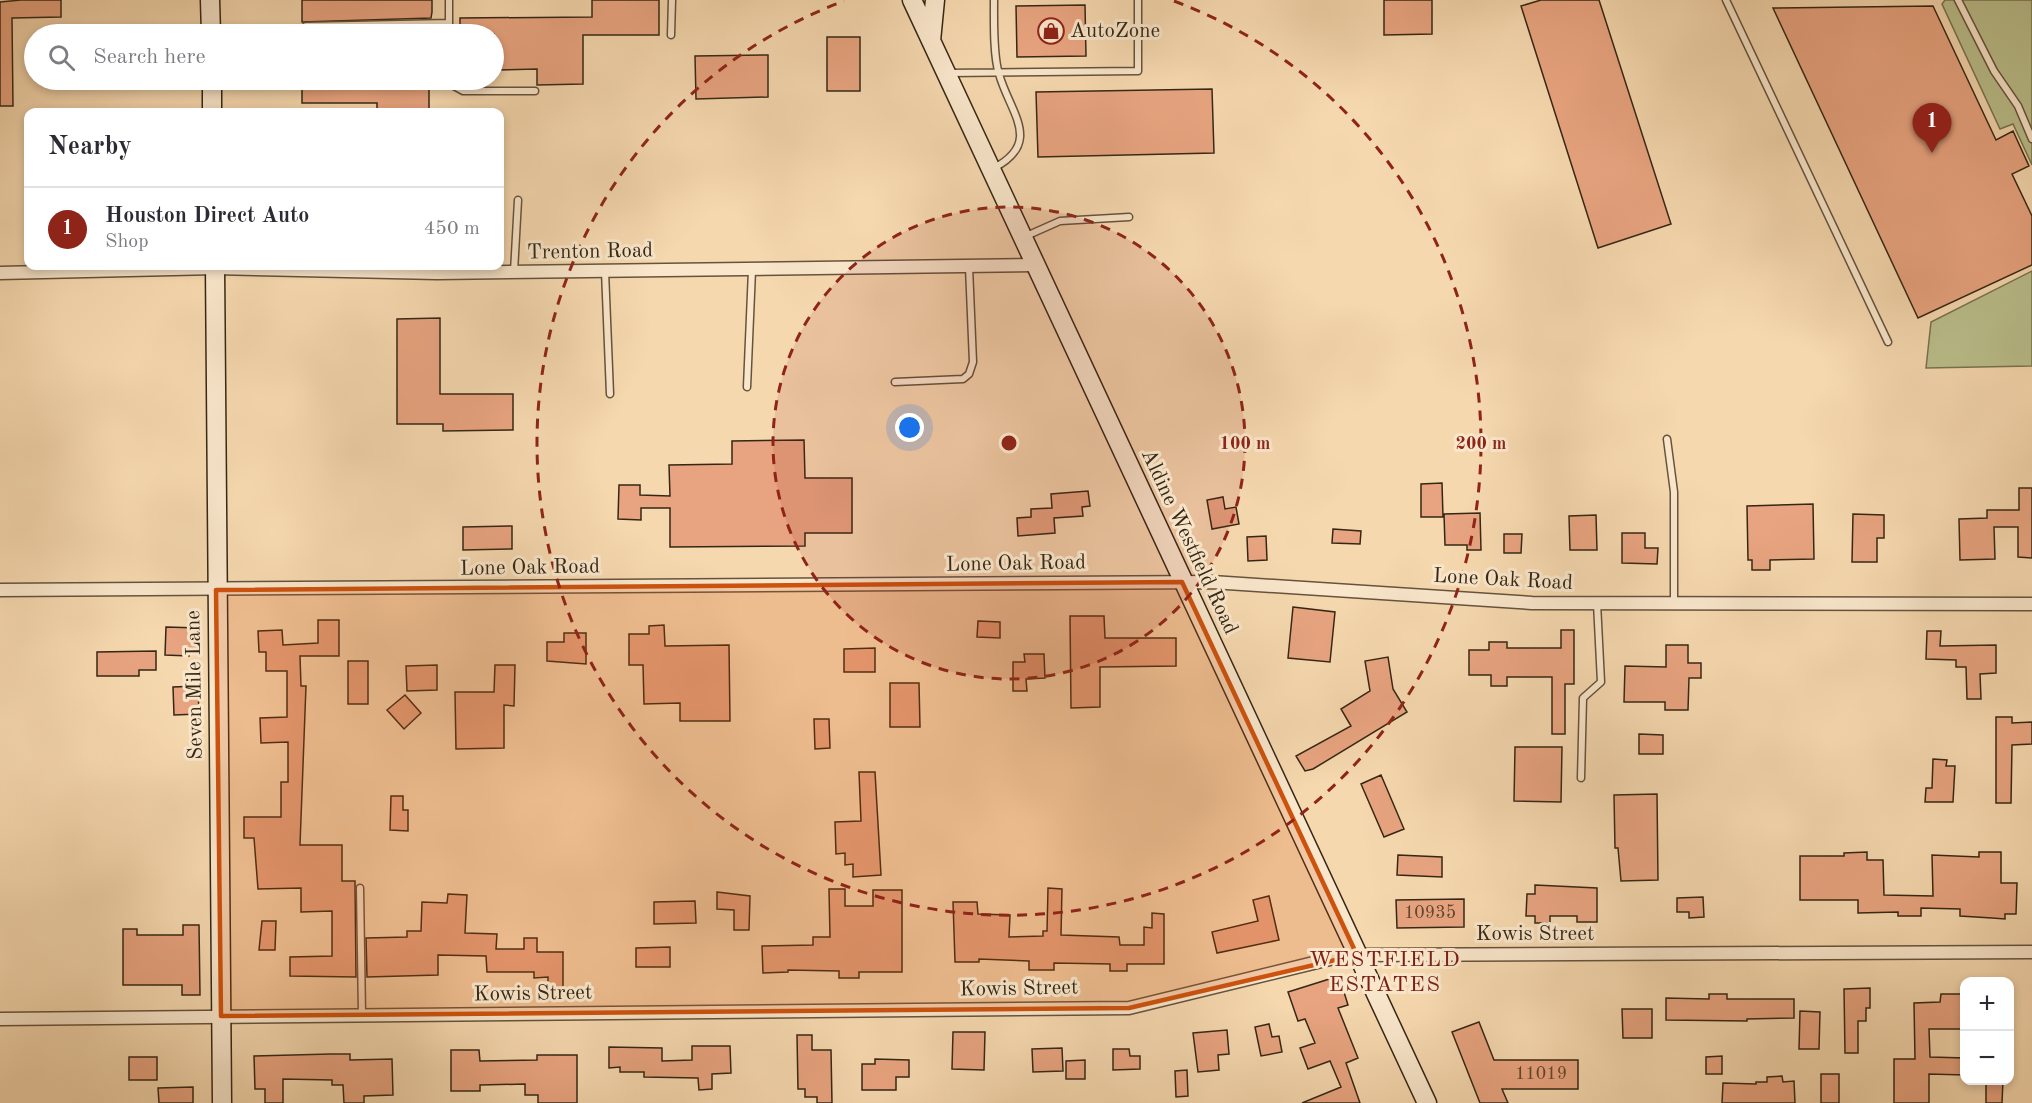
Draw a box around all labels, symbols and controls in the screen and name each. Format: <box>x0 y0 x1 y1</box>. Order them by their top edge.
shop icon: AutoZone <box>1036 16 1066 46</box>
place label: AutoZone <box>1070 21 1160 42</box>
search box <box>24 24 504 90</box>
icon: search <box>45 41 78 74</box>
text: Search here <box>93 46 206 68</box>
pin: 1 <box>1912 104 1952 153</box>
text: Nearby <box>48 134 132 160</box>
text: Houston Direct Auto <box>105 205 309 227</box>
text: 1 <box>62 219 73 239</box>
text: 450 m <box>424 219 480 239</box>
text: Shop <box>105 232 149 252</box>
street label: Trenton Road <box>527 240 653 264</box>
your location <box>895 413 924 442</box>
centre of rings <box>999 433 1019 453</box>
text: 100 m <box>1220 435 1270 453</box>
text: 200 m <box>1456 435 1506 453</box>
street label: Aldine Westfield Road <box>1137 446 1241 638</box>
street label: Lone Oak Road <box>946 552 1086 576</box>
street label: Lone Oak Road <box>460 556 600 580</box>
street label: Lone Oak Road <box>1433 566 1574 594</box>
street label: Seven Mile Lane <box>183 610 207 760</box>
house number: 10935 <box>1404 904 1456 922</box>
street label: Kowis Street <box>1476 924 1594 945</box>
district label: WESTFIELD ESTATES <box>1309 949 1461 996</box>
street label: Kowis Street <box>960 977 1078 1001</box>
map controls <box>1960 977 2014 1085</box>
button: + <box>1960 977 2014 1031</box>
street label: Kowis Street <box>474 982 592 1006</box>
button: − <box>1960 1031 2014 1085</box>
house number: 11019 <box>1515 1065 1567 1083</box>

